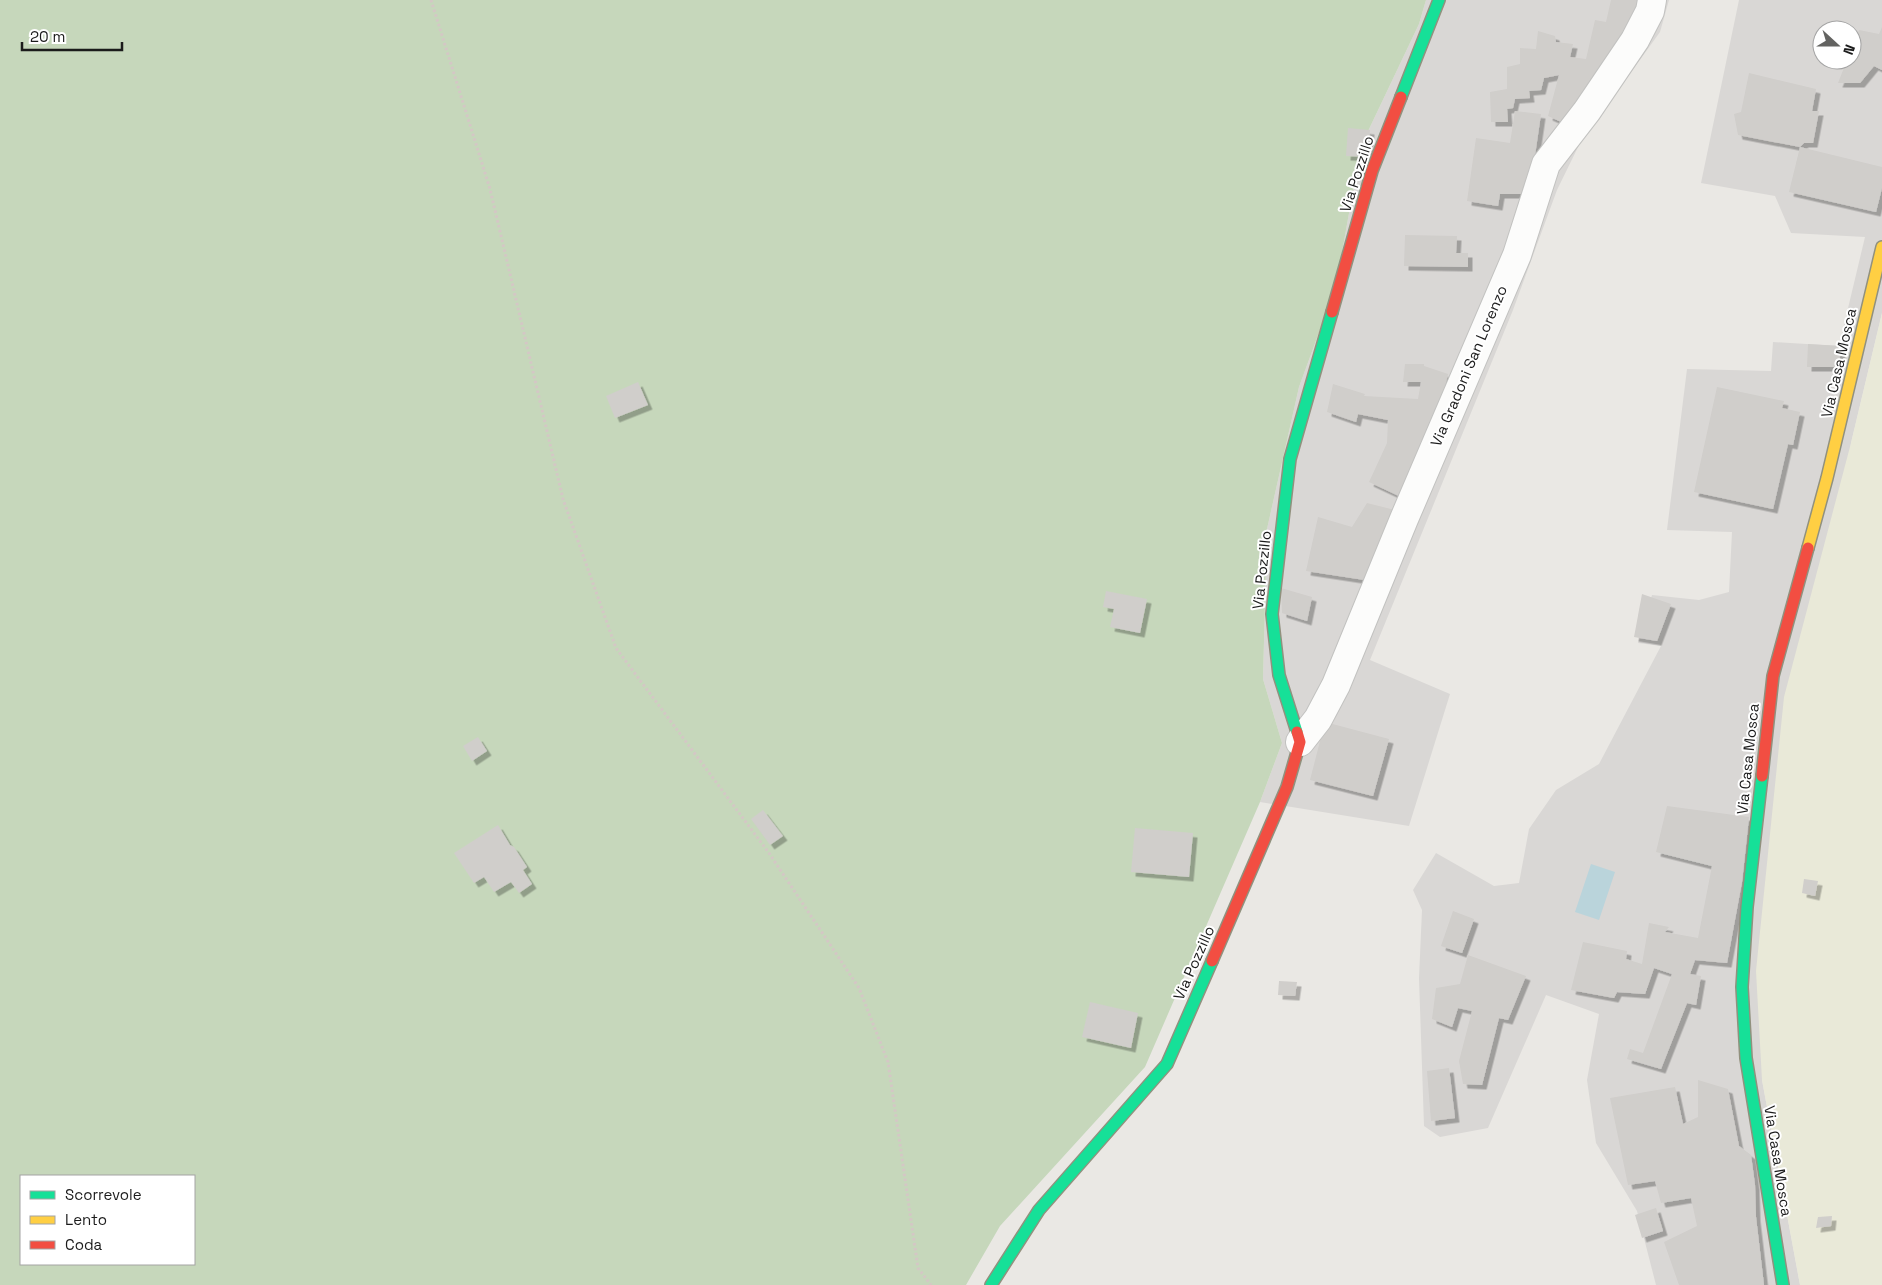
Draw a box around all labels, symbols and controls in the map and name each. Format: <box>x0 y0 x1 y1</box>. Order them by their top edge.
scale bar <box>22 20 122 52</box>
north arrow <box>1812 20 1862 70</box>
text: 20 m <box>30 27 65 46</box>
text: N <box>1839 42 1859 57</box>
street label: Via Pozzillo <box>1335 133 1378 214</box>
street label: Via Gradoni San Lorenzo <box>1426 282 1511 449</box>
street label: Via Casa Mosca <box>1817 306 1860 419</box>
street label: Via Pozzillo <box>1248 530 1275 610</box>
street label: Via Casa Mosca <box>1732 702 1763 815</box>
street label: Via Pozzillo <box>1169 923 1218 1003</box>
street label: Via Casa Mosca <box>1760 1104 1797 1218</box>
legend <box>20 1175 195 1265</box>
text: Scorrevole <box>65 1185 142 1204</box>
text: Lento <box>65 1210 107 1229</box>
text: Coda <box>65 1235 103 1254</box>

